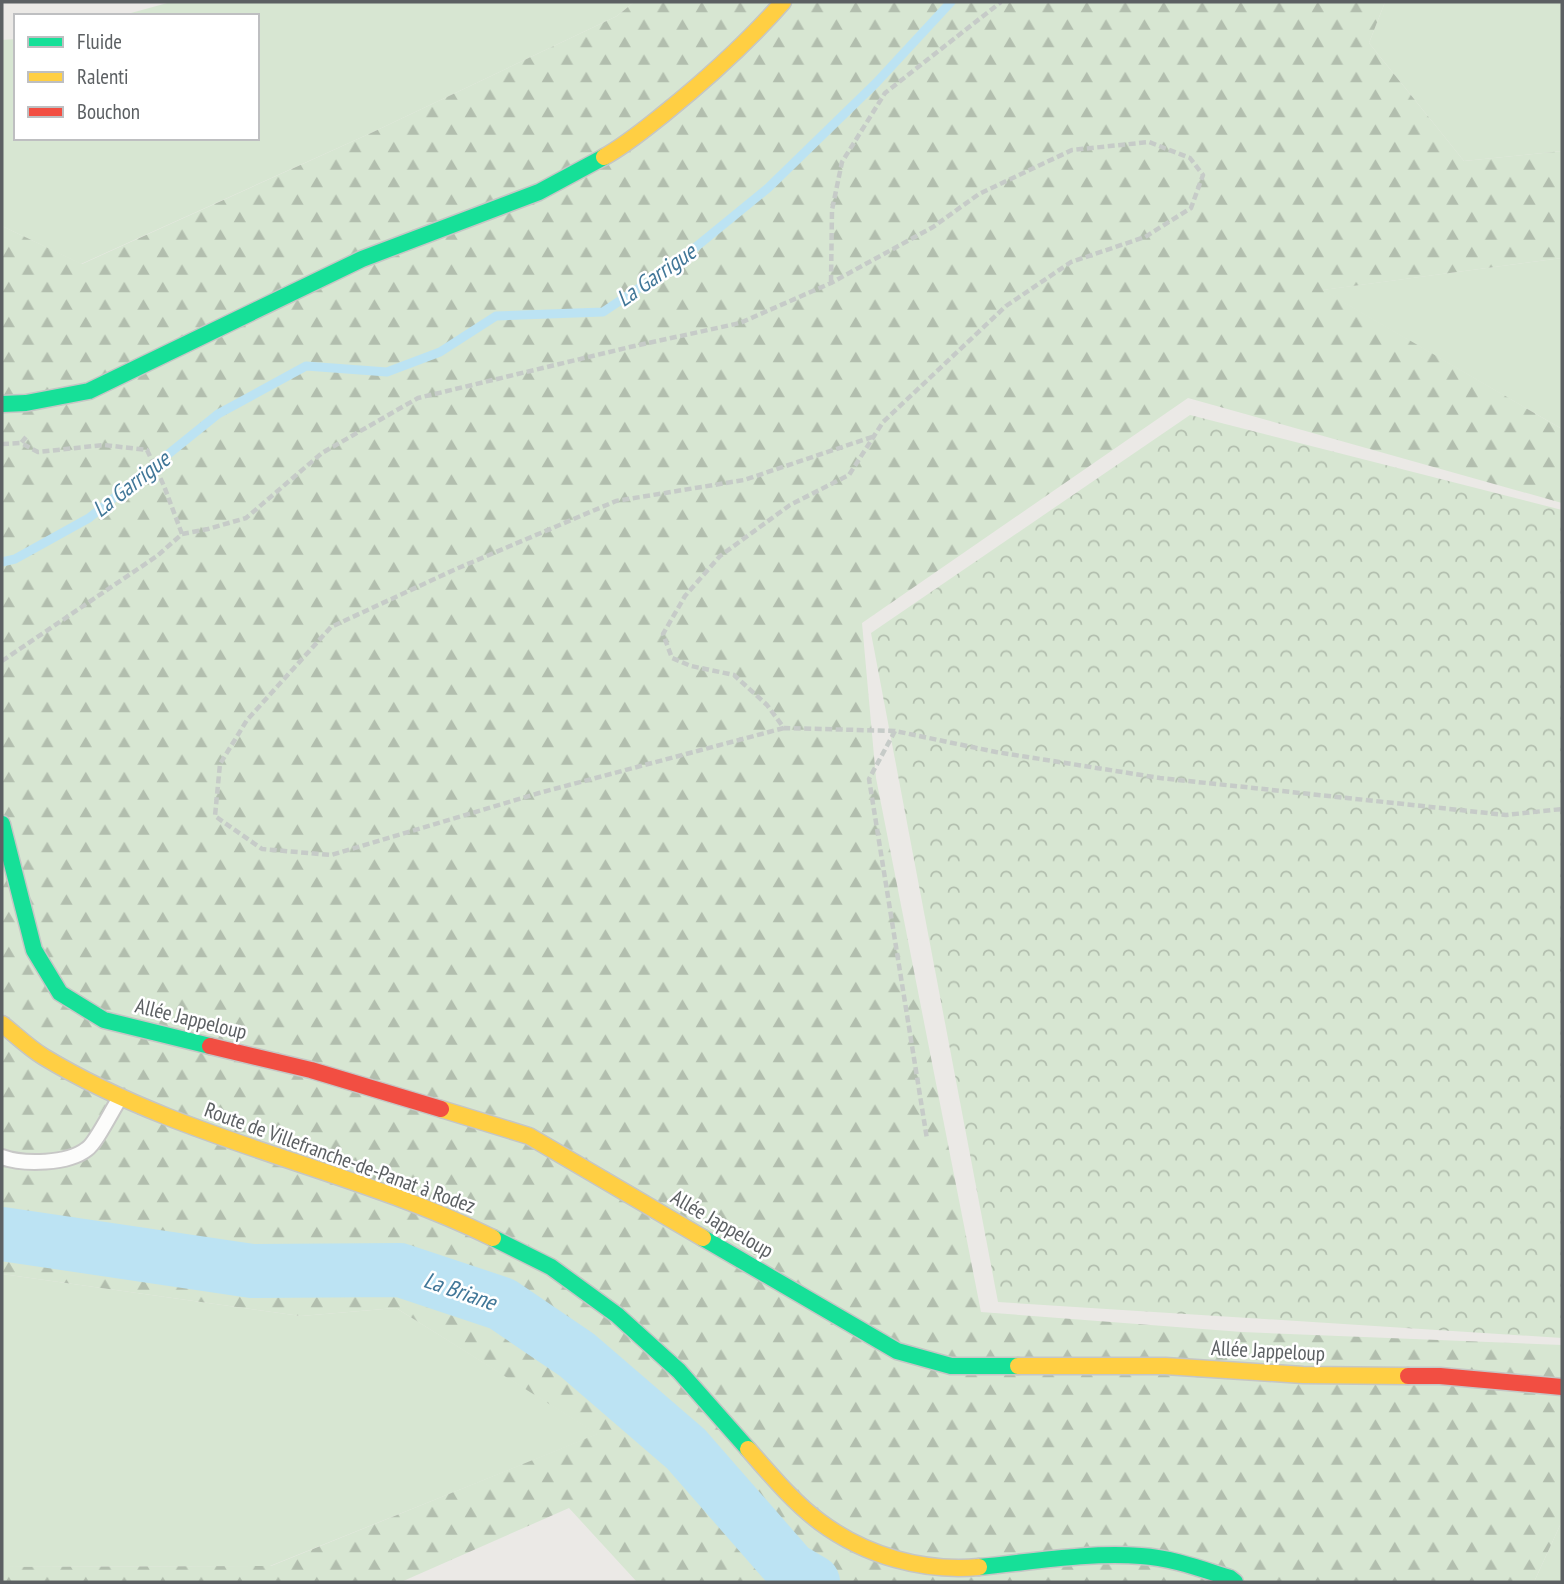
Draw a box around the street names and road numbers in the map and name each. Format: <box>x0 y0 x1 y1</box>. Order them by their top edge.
street label: Allée Jappeloup <box>133 992 250 1045</box>
street label: Route de Villefranche-de-Panat à Rodez <box>201 1096 479 1219</box>
street label: Allée Jappeloup <box>666 1183 778 1264</box>
street label: Allée Jappeloup <box>1210 1334 1326 1367</box>

